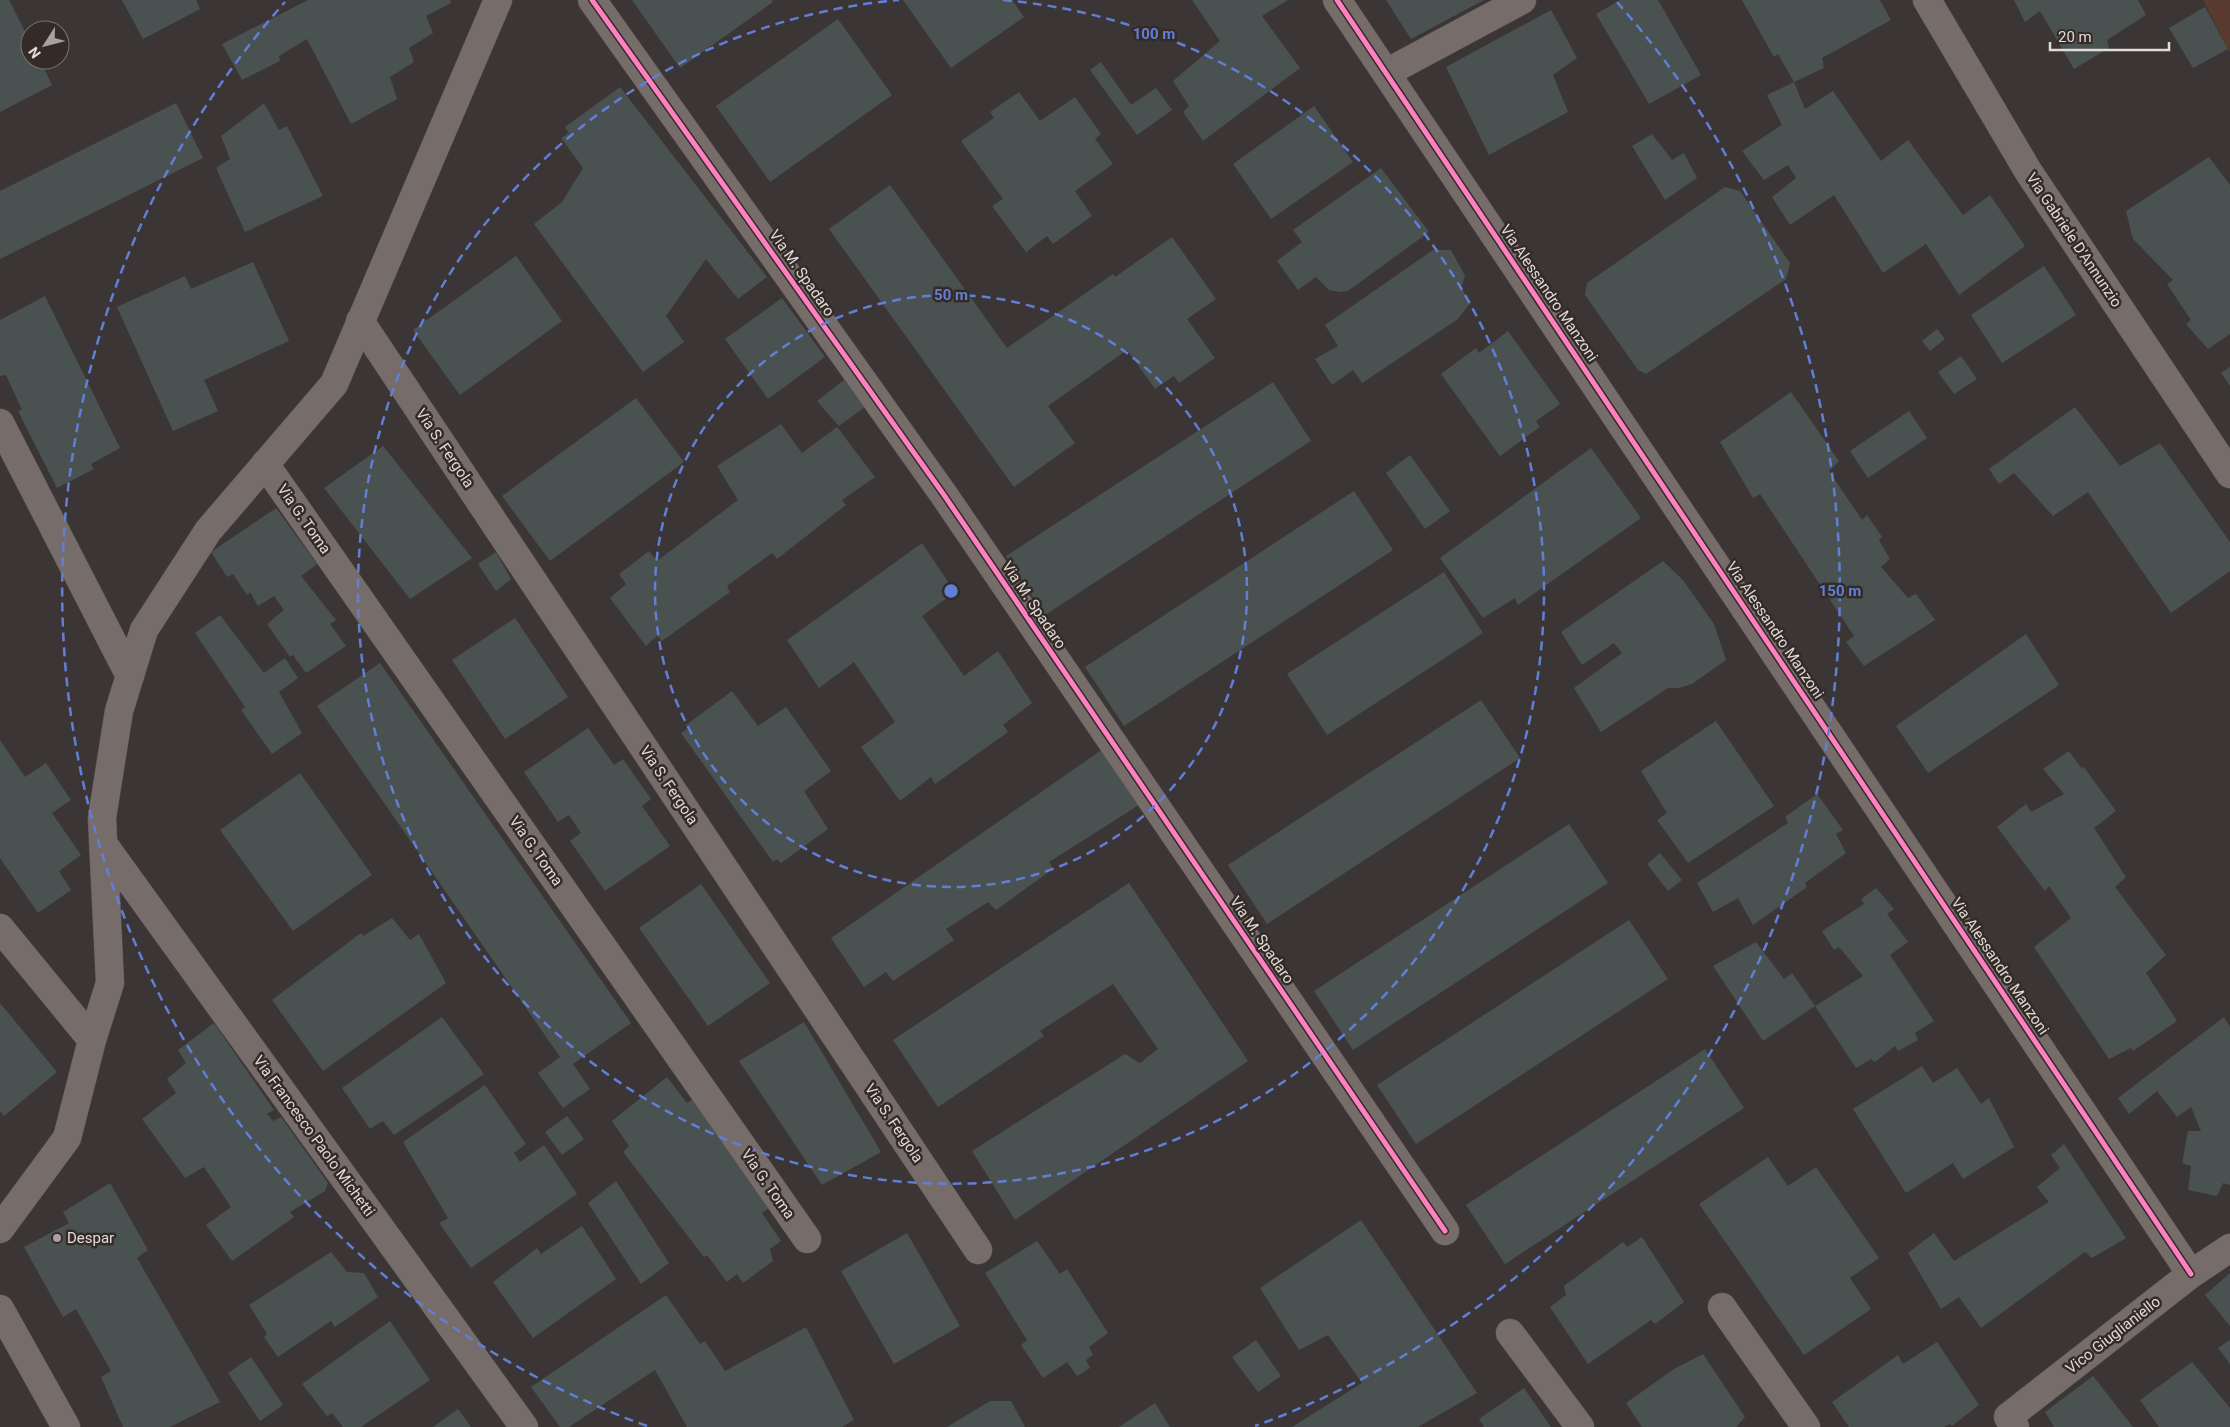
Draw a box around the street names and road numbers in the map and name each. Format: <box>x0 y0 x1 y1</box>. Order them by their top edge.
street label: Via Gabriele D'Annunzio <box>2022 169 2126 311</box>
street label: Via Alessandro Manzoni <box>1496 221 1602 365</box>
street label: Via M. Spadaro <box>766 226 838 320</box>
street label: Via S. Fergola <box>412 405 478 491</box>
street label: Via G. Toma <box>273 481 335 557</box>
street label: Via M. Spadaro <box>998 558 1070 652</box>
street label: Via Alessandro Manzoni <box>1722 558 1828 702</box>
street label: Via S. Fergola <box>636 742 702 828</box>
street label: Via G. Toma <box>505 813 567 889</box>
street label: Via M. Spadaro <box>1226 893 1298 987</box>
street label: Via Alessandro Manzoni <box>1947 894 2053 1038</box>
street label: Via Francesco Paolo Michetti <box>250 1052 378 1220</box>
street label: Via S. Fergola <box>861 1080 927 1166</box>
street label: Via G. Toma <box>737 1146 799 1222</box>
street label: Vico Giuglianiello <box>2062 1292 2164 1378</box>

